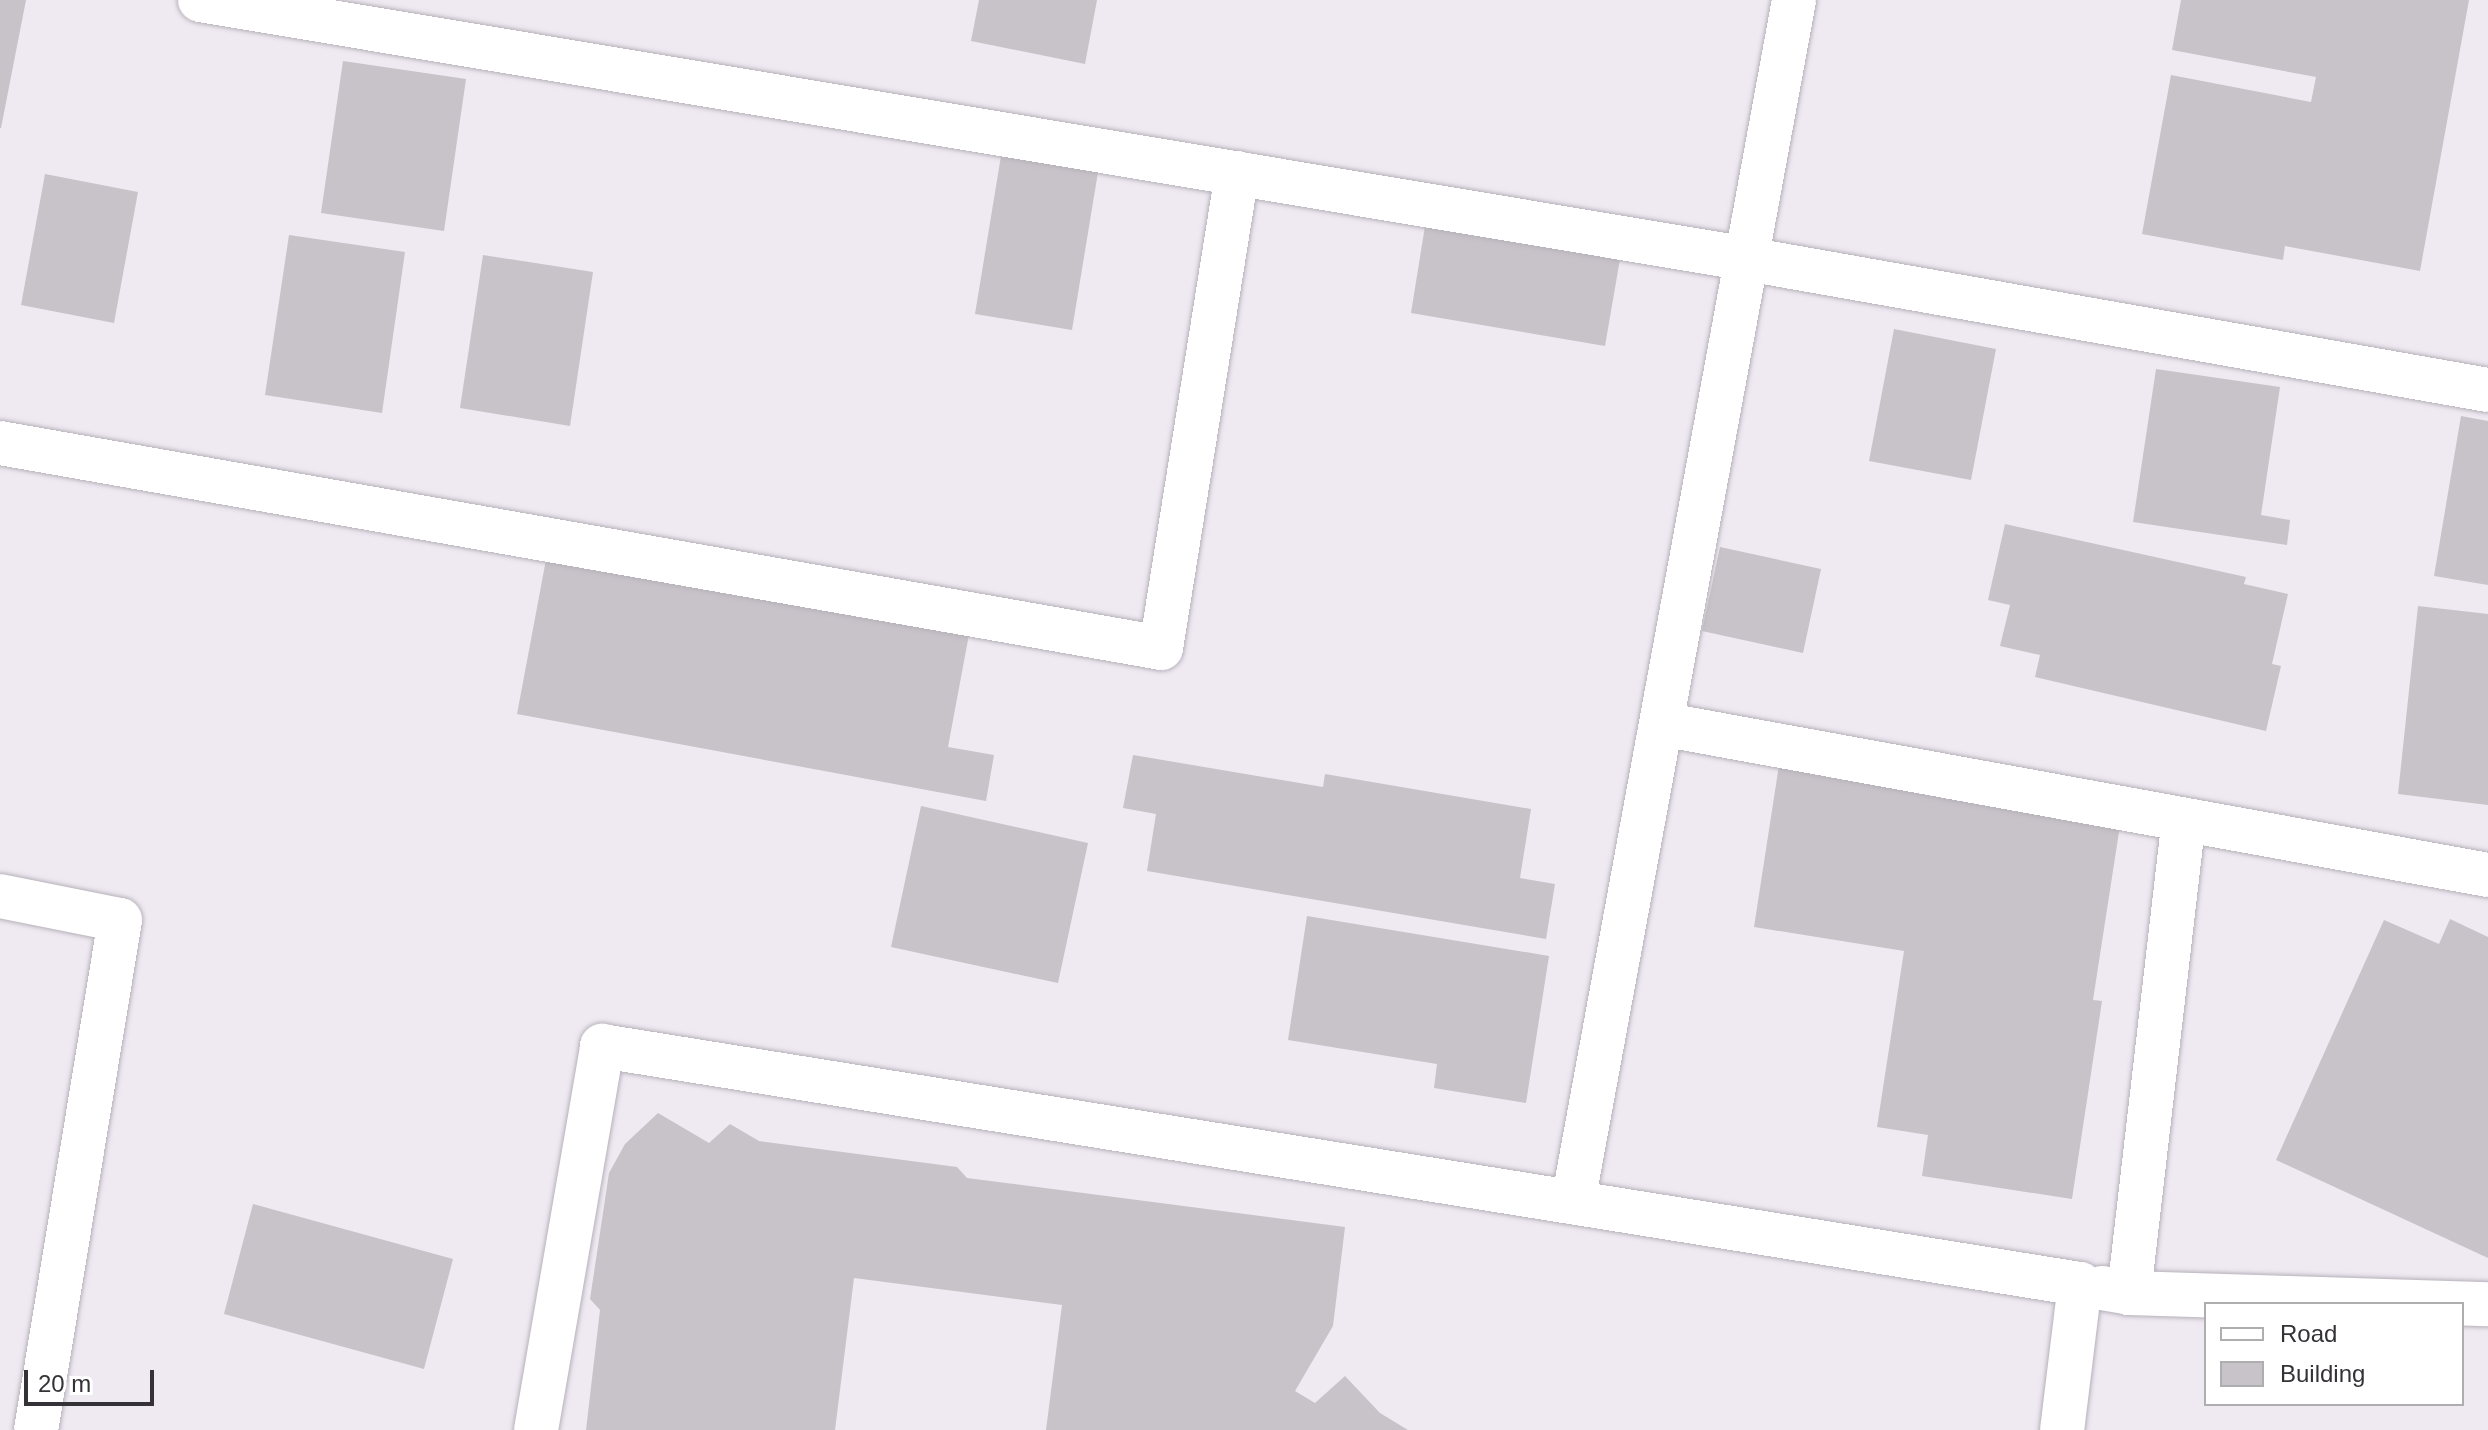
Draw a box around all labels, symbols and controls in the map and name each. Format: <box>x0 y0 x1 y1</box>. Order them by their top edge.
legend <box>2204 1302 2464 1406</box>
text: Road <box>2280 1320 2337 1347</box>
scale bar <box>28 1354 158 1404</box>
text: Building <box>2280 1360 2365 1387</box>
text: 20 m <box>38 1370 91 1397</box>

